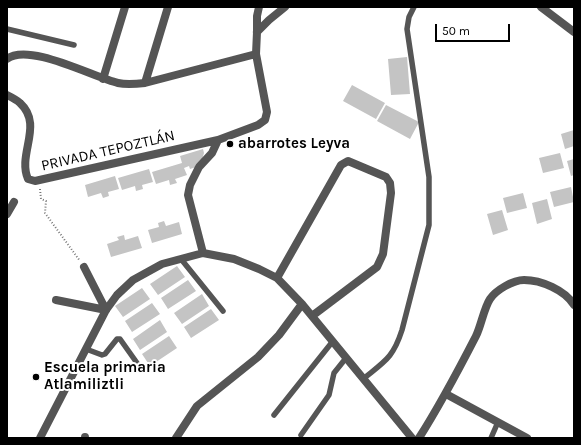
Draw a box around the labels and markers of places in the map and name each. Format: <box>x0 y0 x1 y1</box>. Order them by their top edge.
place label: abarrotes Leyva <box>238 135 350 153</box>
marker: abarrotes Leyva <box>225 139 235 149</box>
place label: Escuela primaria Atlamiliztli <box>44 359 166 394</box>
marker: Escuela primaria Atlamiliztli <box>31 372 41 382</box>

